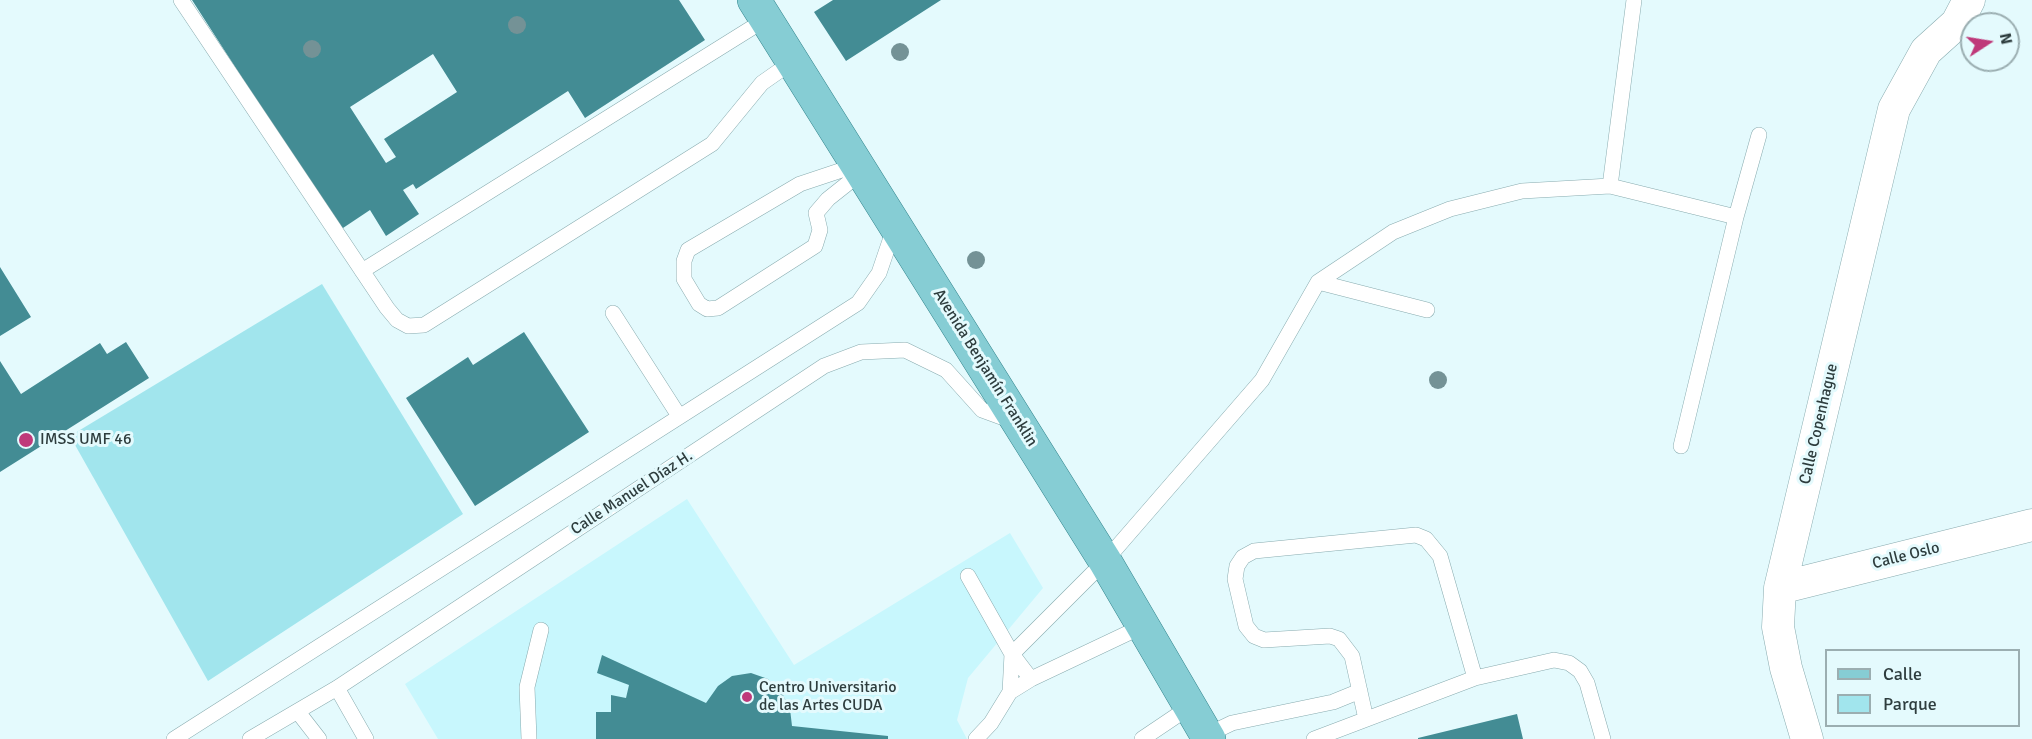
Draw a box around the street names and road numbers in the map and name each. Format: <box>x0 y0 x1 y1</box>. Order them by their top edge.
street label: Avenida Benjamín Franklin <box>929 286 1041 450</box>
street label: Calle Copenhague <box>1796 362 1842 486</box>
street label: Calle Manuel Díaz H. <box>567 446 697 540</box>
street label: Calle Oslo <box>1870 538 1942 574</box>

